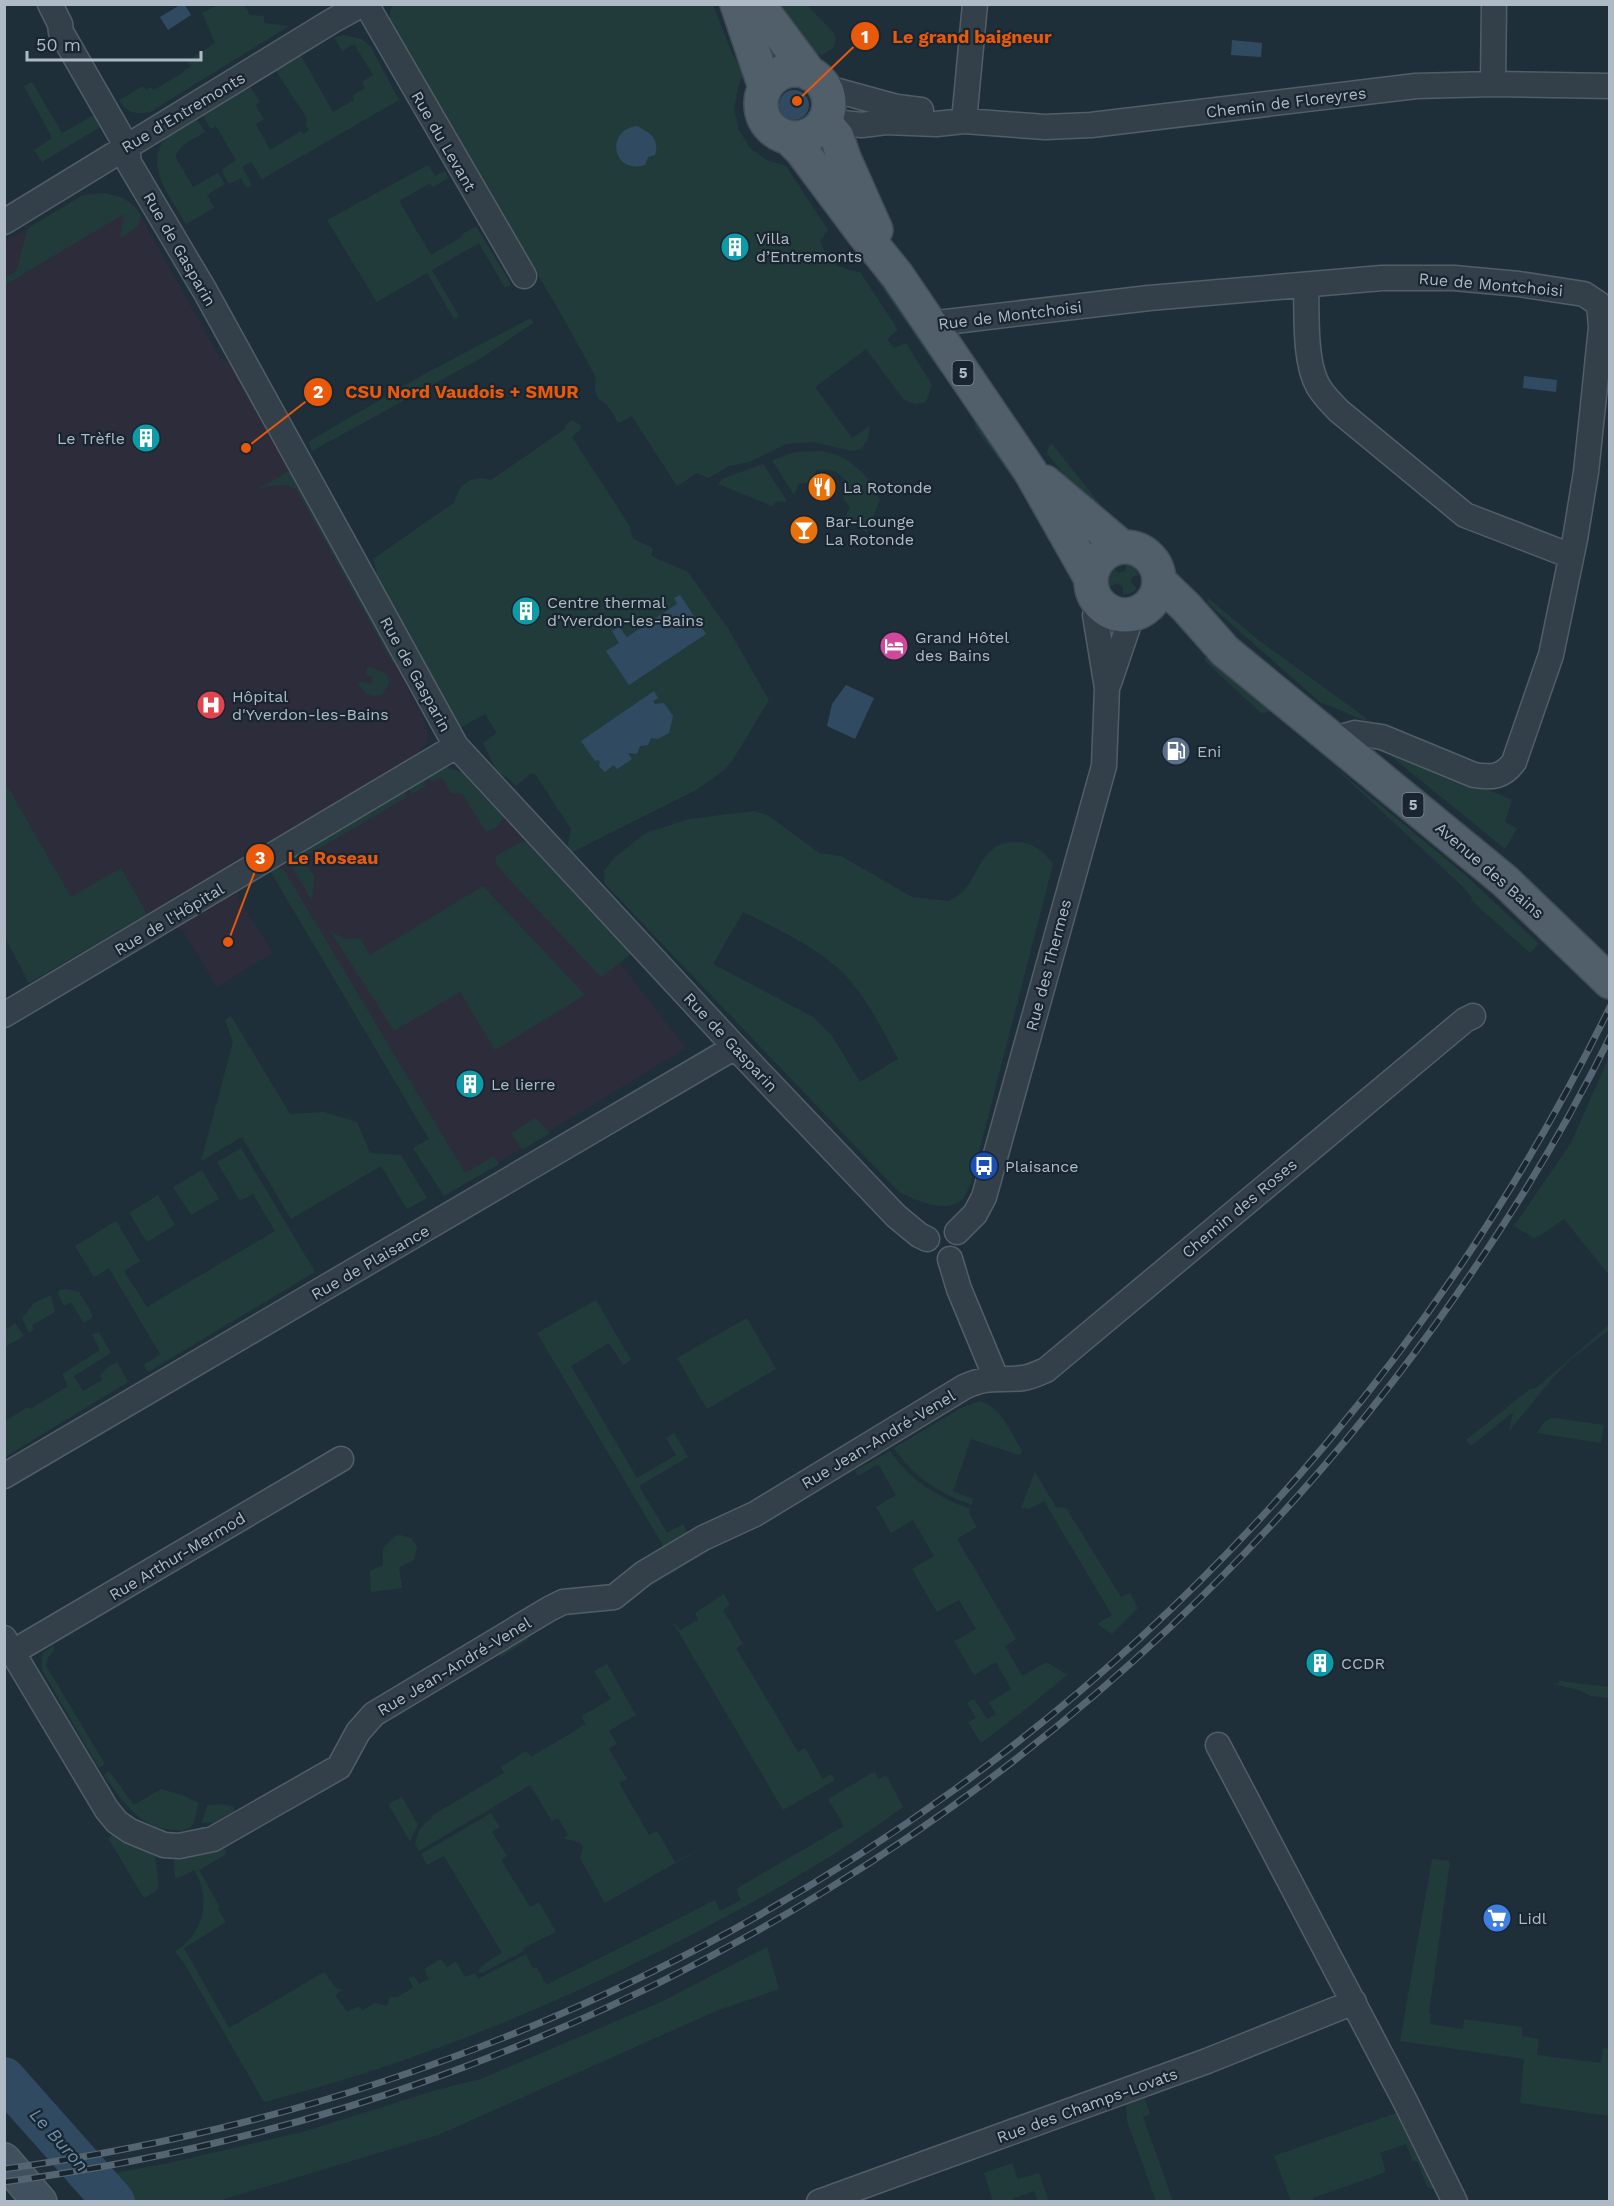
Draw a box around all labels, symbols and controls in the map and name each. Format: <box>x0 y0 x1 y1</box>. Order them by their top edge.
callout: Le grand baigneur <box>850 18 1064 54</box>
scale bar <box>27 24 201 62</box>
text: 1 <box>861 26 869 47</box>
text: Le grand baigneur <box>892 26 1052 47</box>
text: 50 m <box>36 34 81 55</box>
street label: Rue d'Entremonts <box>118 68 248 157</box>
street label: Chemin de Floreyres <box>1205 83 1367 122</box>
street label: Rue du Levant <box>407 88 480 195</box>
street label: Rue de Gasparin <box>139 189 220 310</box>
place label: Villa d’Entremonts <box>756 229 862 266</box>
building icon: Villa d’Entremonts <box>719 231 751 263</box>
street label: Rue de Montchoisi <box>1418 269 1564 300</box>
street label: Rue de Montchoisi <box>937 297 1083 334</box>
road number: 5 <box>952 361 974 385</box>
callout: CSU Nord Vaudois + SMUR <box>303 374 591 410</box>
text: 2 <box>313 381 323 402</box>
text: CSU Nord Vaudois + SMUR <box>345 381 579 402</box>
building icon: Le Trèfle <box>130 422 162 454</box>
place label: Le Trèfle <box>57 429 125 448</box>
restaurant icon: La Rotonde <box>806 471 838 503</box>
place label: La Rotonde <box>843 478 932 497</box>
place label: Bar-Lounge La Rotonde <box>825 512 914 549</box>
bar icon: Bar-Lounge La Rotonde <box>788 514 820 546</box>
place label: Centre thermal d'Yverdon-les-Bains <box>547 593 704 630</box>
building icon: Centre thermal d'Yverdon-les-Bains <box>510 595 542 627</box>
street label: Rue de Gasparin <box>376 613 455 735</box>
place label: Grand Hôtel des Bains <box>915 628 1009 665</box>
hotel icon: Grand Hôtel des Bains <box>878 630 910 662</box>
place label: Hôpital d'Yverdon-les-Bains <box>232 687 389 724</box>
hospital icon: Hôpital d'Yverdon-les-Bains <box>195 689 227 721</box>
fuel station icon: Eni <box>1160 735 1192 767</box>
place label: Eni <box>1197 742 1221 761</box>
road number: 5 <box>1402 793 1424 817</box>
street label: Avenue des Bains <box>1432 818 1548 923</box>
callout: Le Roseau <box>245 840 390 876</box>
text: 3 <box>255 847 265 868</box>
text: Le Roseau <box>288 847 378 868</box>
street label: Rue de l'Hôpital <box>111 879 227 960</box>
street label: Rue des Thermes <box>1022 897 1075 1033</box>
street label: Rue de Gasparin <box>680 989 781 1096</box>
building icon: Le lierre <box>454 1068 486 1100</box>
place label: Le lierre <box>491 1075 555 1094</box>
bus stop icon: Plaisance <box>968 1150 1000 1182</box>
street label: Chemin des Roses <box>1178 1155 1301 1262</box>
place label: Plaisance <box>1005 1157 1079 1176</box>
street label: Rue de Plaisance <box>308 1221 433 1304</box>
street label: Rue Jean-André-Venel <box>798 1386 959 1493</box>
street label: Rue Arthur-Mermod <box>106 1508 249 1605</box>
street label: Rue Jean-André-Venel <box>374 1613 535 1720</box>
building icon: CCDR <box>1304 1647 1336 1679</box>
place label: CCDR <box>1341 1654 1385 1673</box>
supermarket icon: Lidl <box>1481 1902 1513 1934</box>
place label: Lidl <box>1518 1909 1547 1928</box>
street label: Rue des Champs-Lovats <box>994 2064 1180 2147</box>
water label: Le Buron <box>26 2104 93 2175</box>

